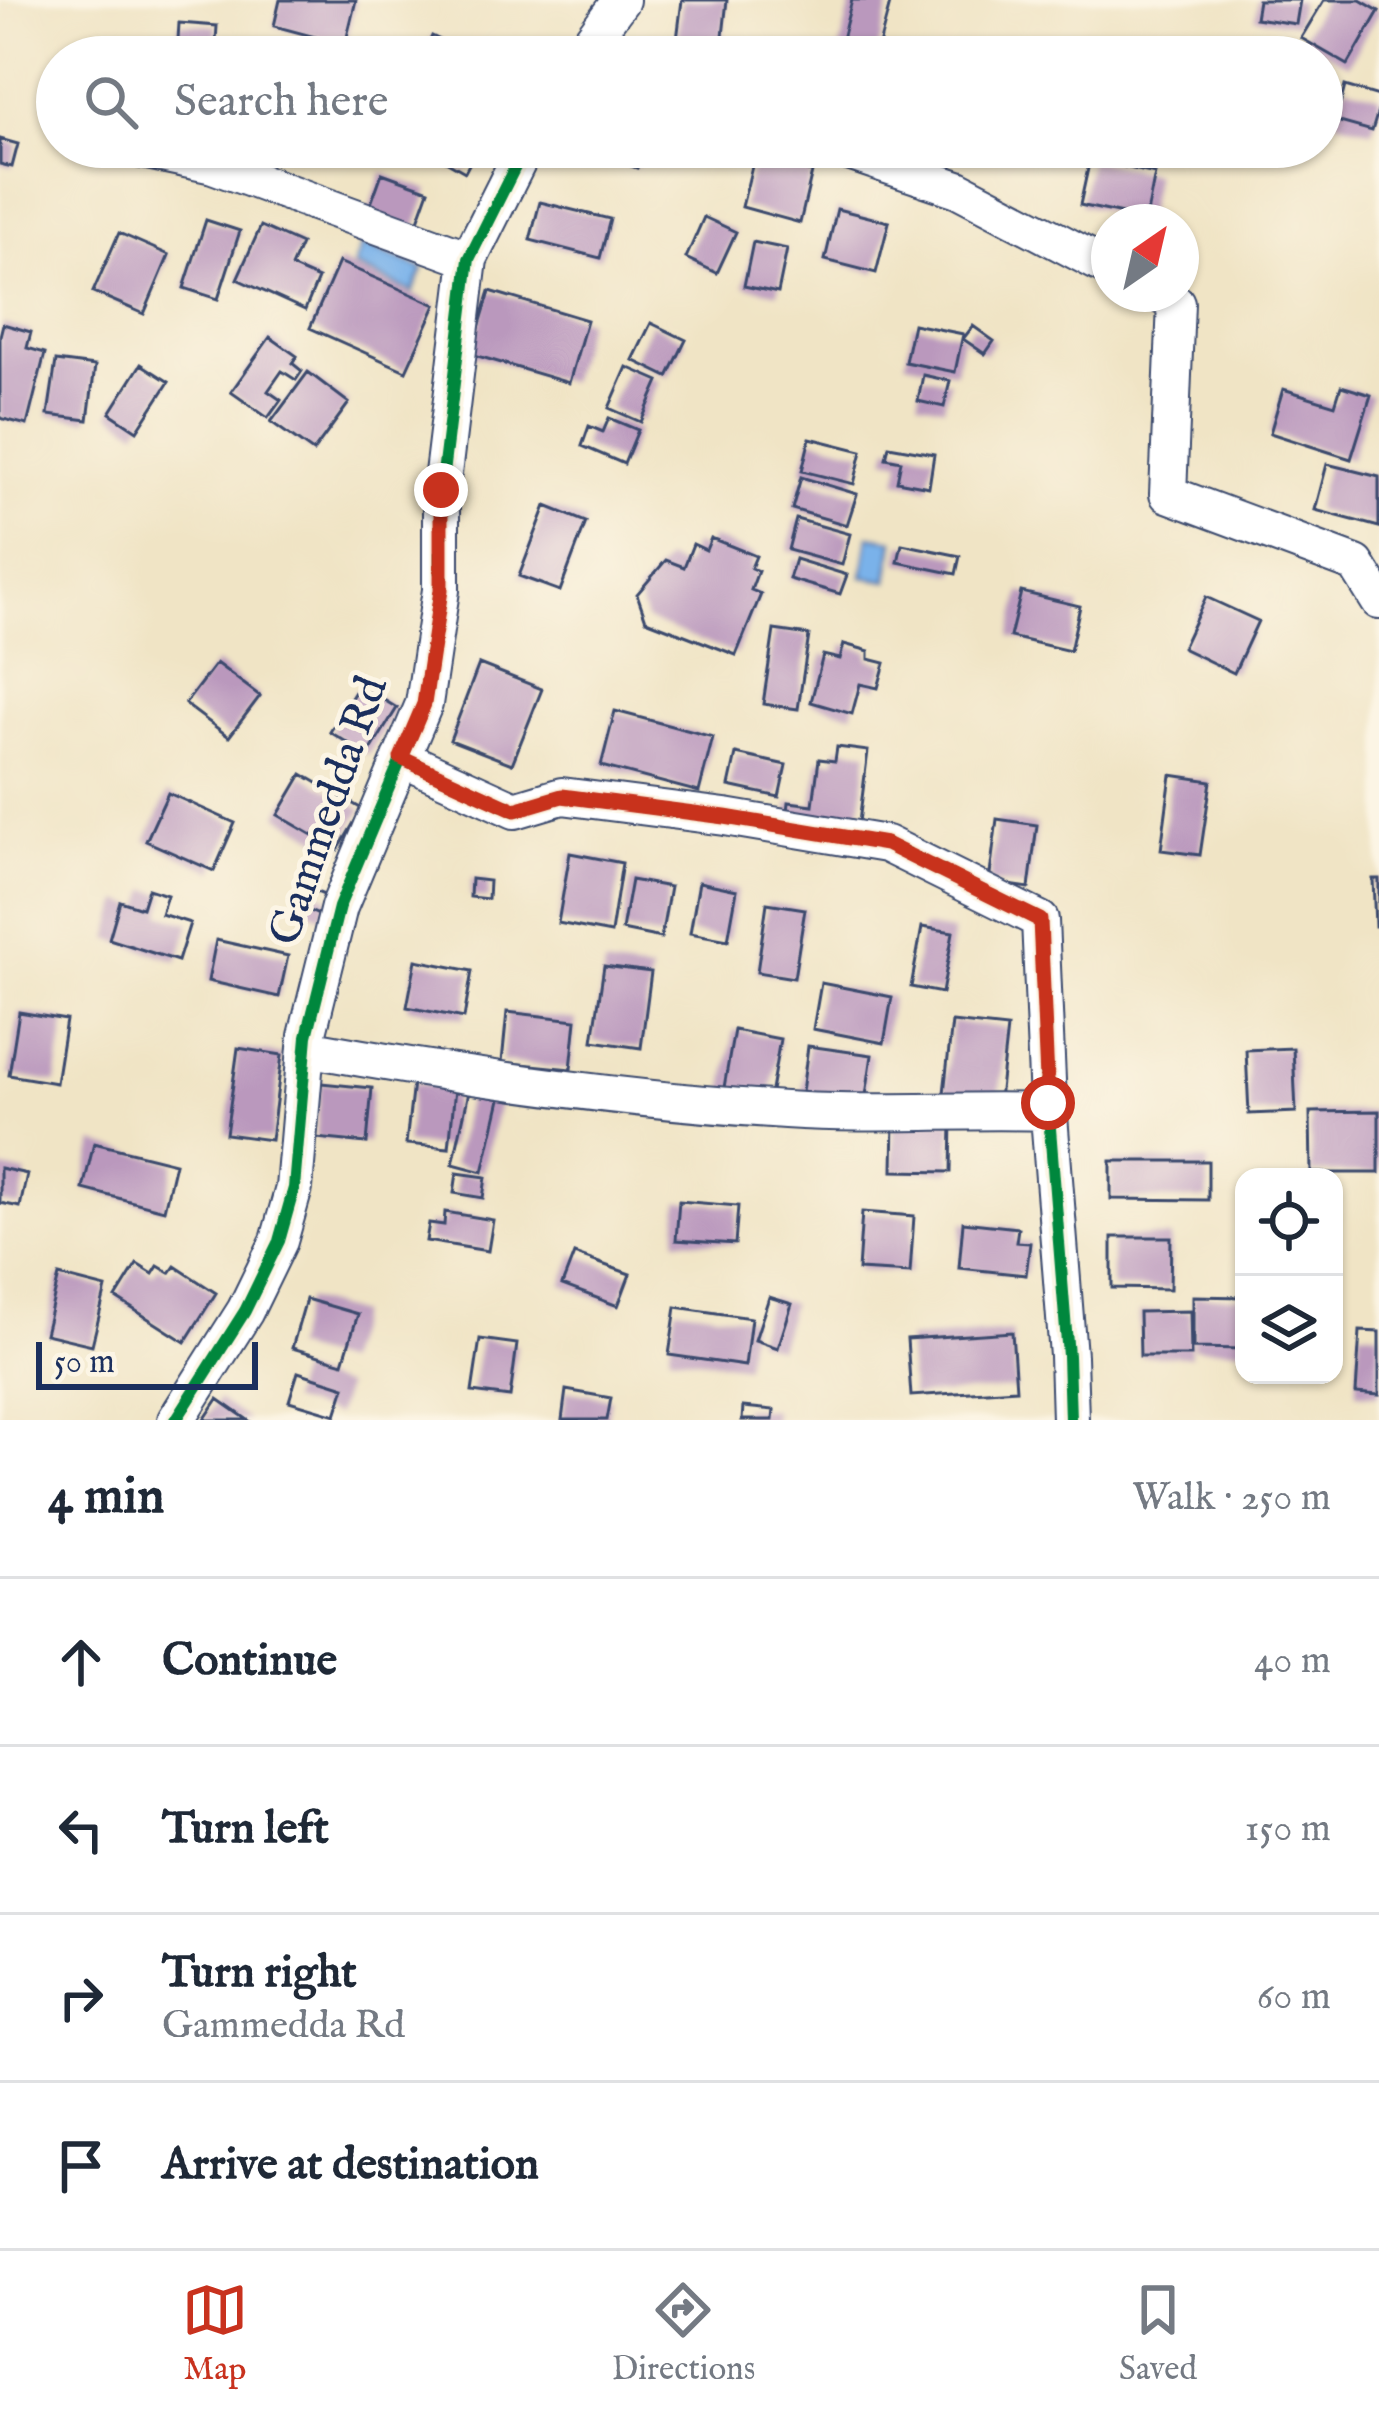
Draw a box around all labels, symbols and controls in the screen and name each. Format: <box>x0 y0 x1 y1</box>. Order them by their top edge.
search box <box>36 36 1343 168</box>
icon: search <box>78 69 144 135</box>
text: Search here <box>174 74 388 131</box>
north arrow <box>1091 204 1199 312</box>
route end <box>414 463 468 517</box>
street label: Gammedda Rd <box>256 668 402 953</box>
route start <box>1021 1076 1075 1130</box>
map controls <box>1235 1168 1343 1384</box>
button: locate <box>1235 1168 1343 1276</box>
button: layers <box>1235 1276 1343 1384</box>
scale bar <box>36 1336 258 1389</box>
text: 50 m <box>54 1342 115 1384</box>
text: 4 min <box>48 1466 164 1531</box>
text: Walk · 250 m <box>1132 1474 1331 1523</box>
icon: ahead <box>48 1629 114 1695</box>
text: Continue <box>162 1633 337 1690</box>
text: 40 m <box>1254 1637 1331 1686</box>
icon: left <box>48 1797 114 1863</box>
text: Turn left <box>162 1801 329 1858</box>
text: 150 m <box>1245 1805 1331 1854</box>
text: Turn right <box>162 1945 357 2002</box>
icon: right <box>48 1965 114 2031</box>
text: 60 m <box>1257 1973 1331 2022</box>
text: Gammedda Rd <box>162 2002 405 2051</box>
icon: arrive <box>48 2133 114 2199</box>
text: Arrive at destination <box>162 2137 539 2194</box>
tab: Map <box>182 2277 248 2391</box>
tab: Directions <box>612 2277 755 2391</box>
tab: Saved <box>1119 2277 1197 2391</box>

